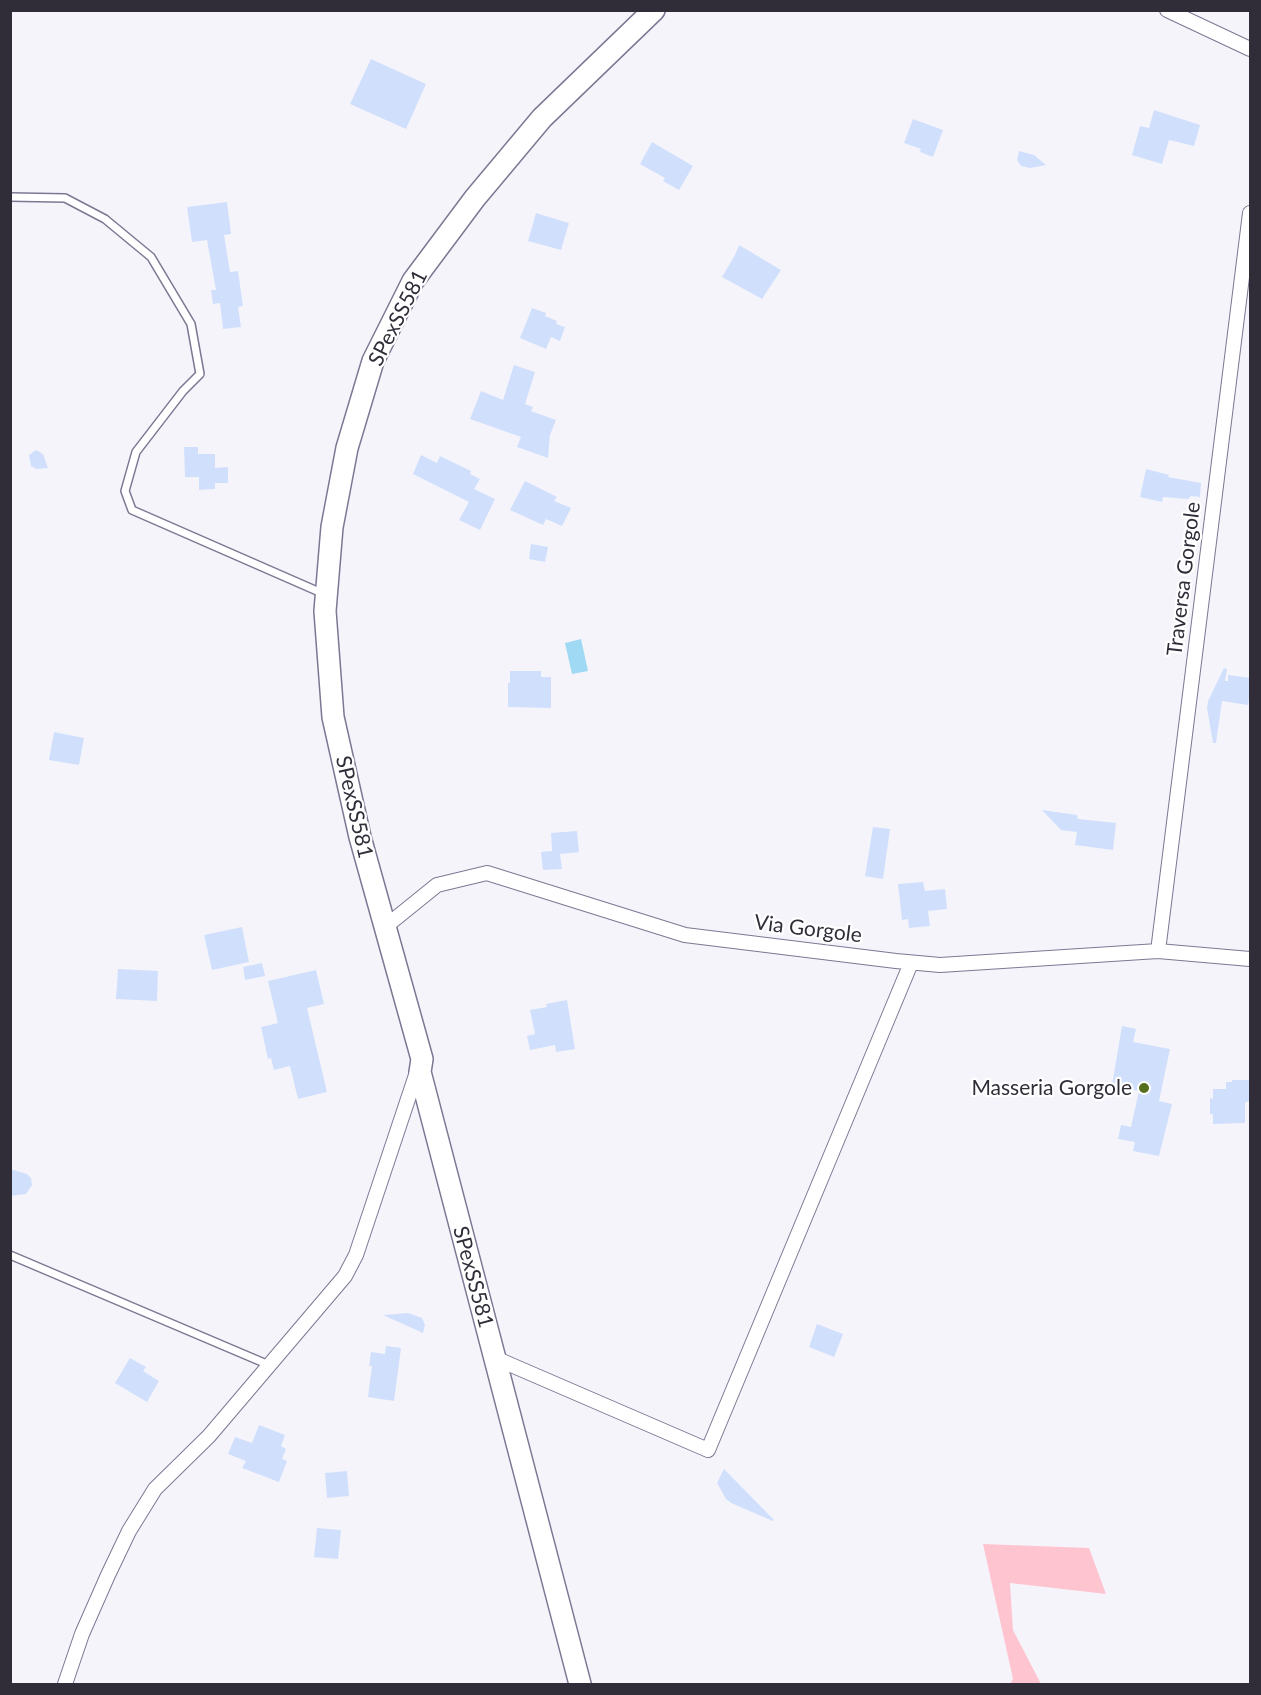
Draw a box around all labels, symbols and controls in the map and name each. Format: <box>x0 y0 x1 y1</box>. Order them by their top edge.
street label: SPexSS581 <box>363 266 433 370</box>
street label: Traversa Gorgole <box>1162 500 1206 658</box>
street label: SPexSS581 <box>330 753 378 861</box>
street label: Via Gorgole <box>753 910 863 948</box>
place label: Masseria Gorgole <box>971 1075 1132 1101</box>
marker: Masseria Gorgole <box>1137 1081 1151 1095</box>
street label: SPexSS581 <box>447 1223 499 1331</box>

